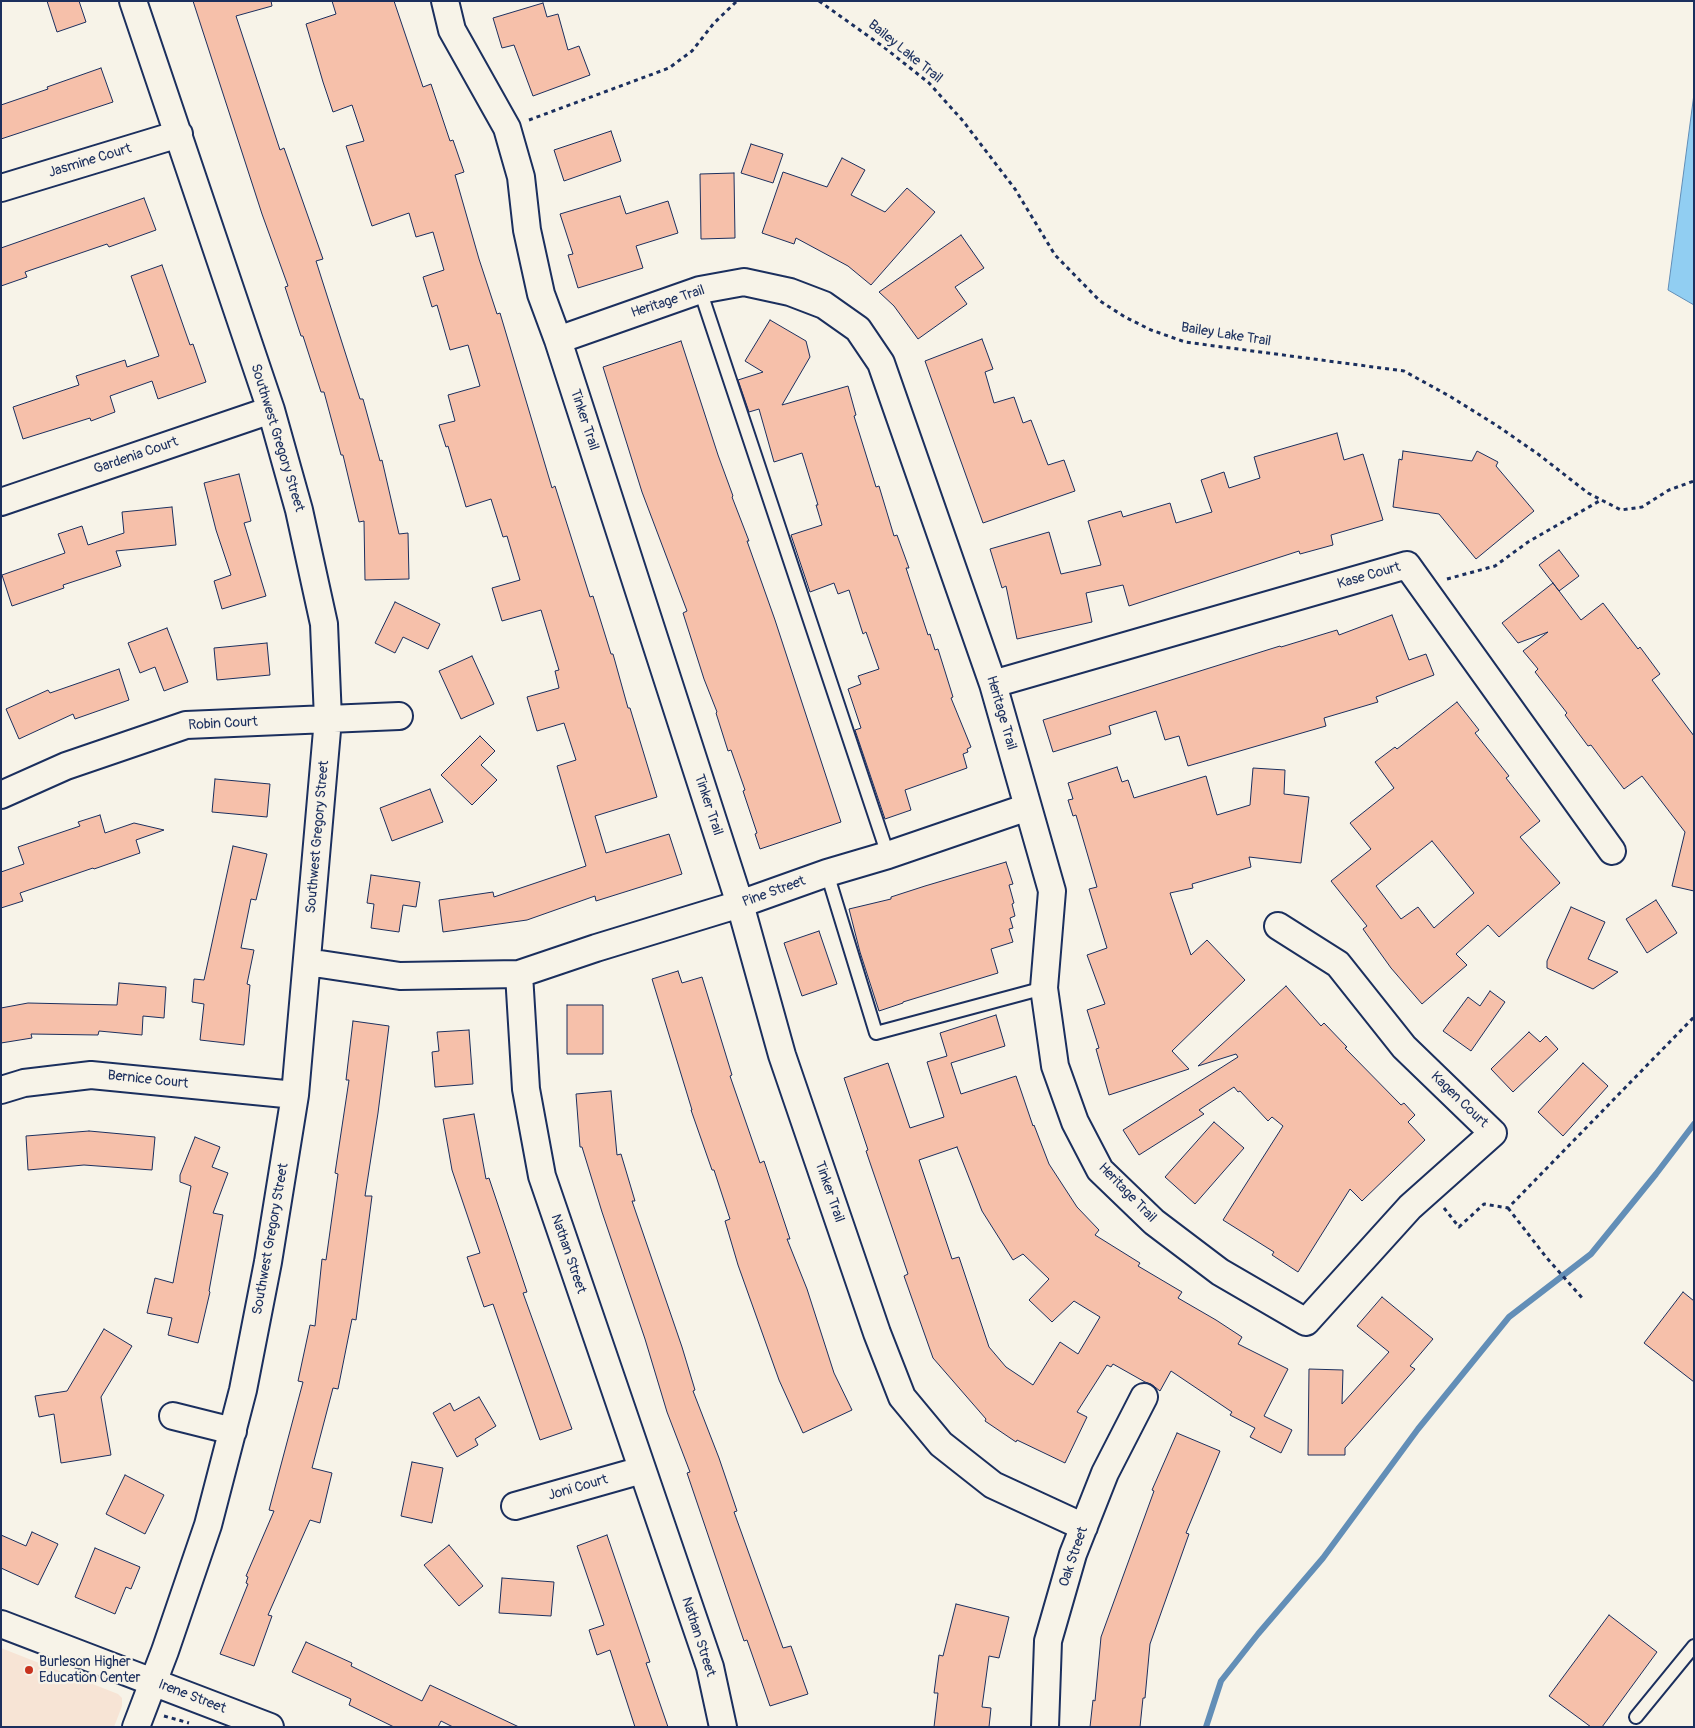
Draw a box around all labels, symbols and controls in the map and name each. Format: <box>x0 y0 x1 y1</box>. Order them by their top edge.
street label: Bailey Lake Trail <box>864 17 946 87</box>
street label: Jasmine Court <box>46 140 134 182</box>
street label: Heritage Trail <box>629 282 707 322</box>
street label: Bailey Lake Trail <box>1180 320 1272 350</box>
street label: Southwest Gregory Street <box>247 362 307 514</box>
street label: Tinker Trail <box>566 387 602 453</box>
street label: Gardenia Court <box>92 434 180 478</box>
street label: Kase Court <box>1335 559 1403 593</box>
street label: Heritage Trail <box>982 674 1020 752</box>
street label: Robin Court <box>188 714 258 734</box>
street label: Southwest Gregory Street <box>303 760 333 914</box>
street label: Tinker Trail <box>690 772 726 838</box>
street label: Pine Street <box>740 873 808 911</box>
street label: Bernice Court <box>107 1067 189 1093</box>
street label: Kagen Court <box>1427 1068 1491 1132</box>
street label: Tinker Trail <box>811 1159 847 1225</box>
street label: Heritage Trail <box>1094 1160 1160 1226</box>
street label: Southwest Gregory Street <box>249 1162 293 1316</box>
street label: Nathan Street <box>547 1212 589 1296</box>
street label: Joni Court <box>546 1471 610 1505</box>
street label: Oak Street <box>1056 1525 1092 1589</box>
street label: Nathan Street <box>677 1595 719 1679</box>
place label: Burleson Higher Education Center <box>39 1654 140 1686</box>
marker: Burleson Higher Education Center <box>23 1664 35 1676</box>
street label: Irene Street <box>156 1676 228 1718</box>

